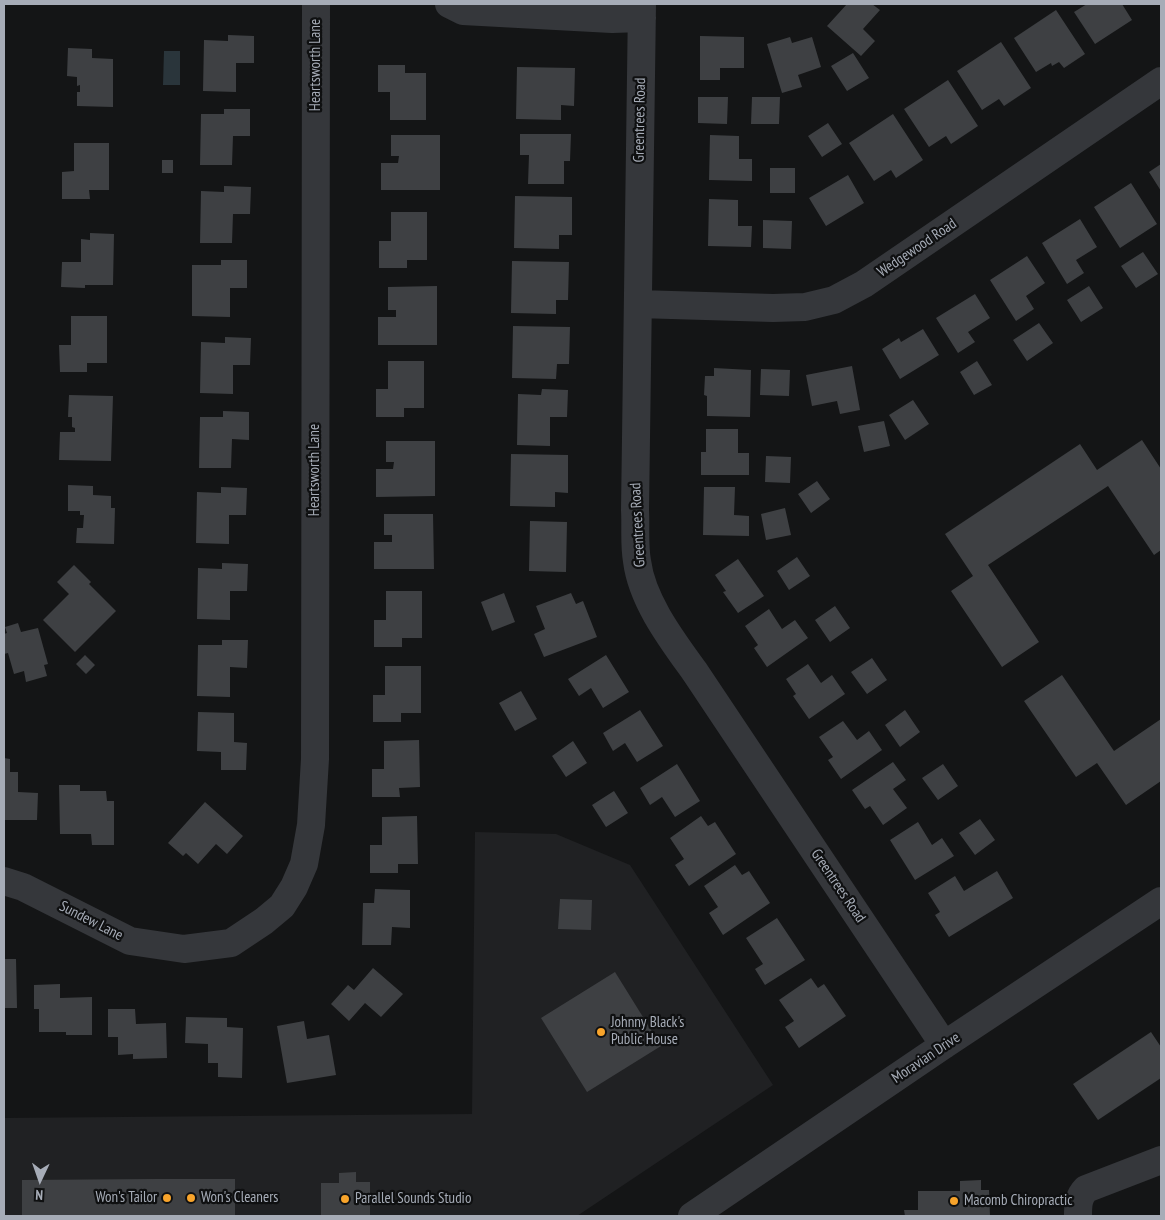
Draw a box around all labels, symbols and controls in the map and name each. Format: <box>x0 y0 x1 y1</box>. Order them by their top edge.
street label: Heartsworth Lane <box>307 19 325 111</box>
street label: Greentrees Road <box>630 78 650 162</box>
street label: Wedgewood Road <box>874 215 960 281</box>
street label: Heartsworth Lane <box>306 424 324 516</box>
street label: Greentrees Road <box>627 482 649 568</box>
street label: Greentrees Road <box>807 846 869 926</box>
street label: Sundew Lane <box>56 897 126 945</box>
place label: Johnny Black's Public House <box>611 1014 684 1049</box>
marker: Johnny Black's Public House <box>595 1026 607 1038</box>
street label: Moravian Drive <box>889 1029 963 1087</box>
north arrow <box>15 1155 65 1205</box>
text: N <box>35 1186 43 1204</box>
place label: Won's Tailor <box>95 1189 157 1207</box>
place label: Won's Cleaners <box>201 1189 278 1207</box>
place label: Parallel Sounds Studio <box>355 1190 471 1208</box>
marker: Won's Tailor <box>161 1192 173 1204</box>
marker: Won's Cleaners <box>185 1192 197 1204</box>
place label: Macomb Chiropractic <box>964 1192 1073 1210</box>
marker: Parallel Sounds Studio <box>339 1193 351 1205</box>
marker: Macomb Chiropractic <box>948 1195 960 1207</box>

